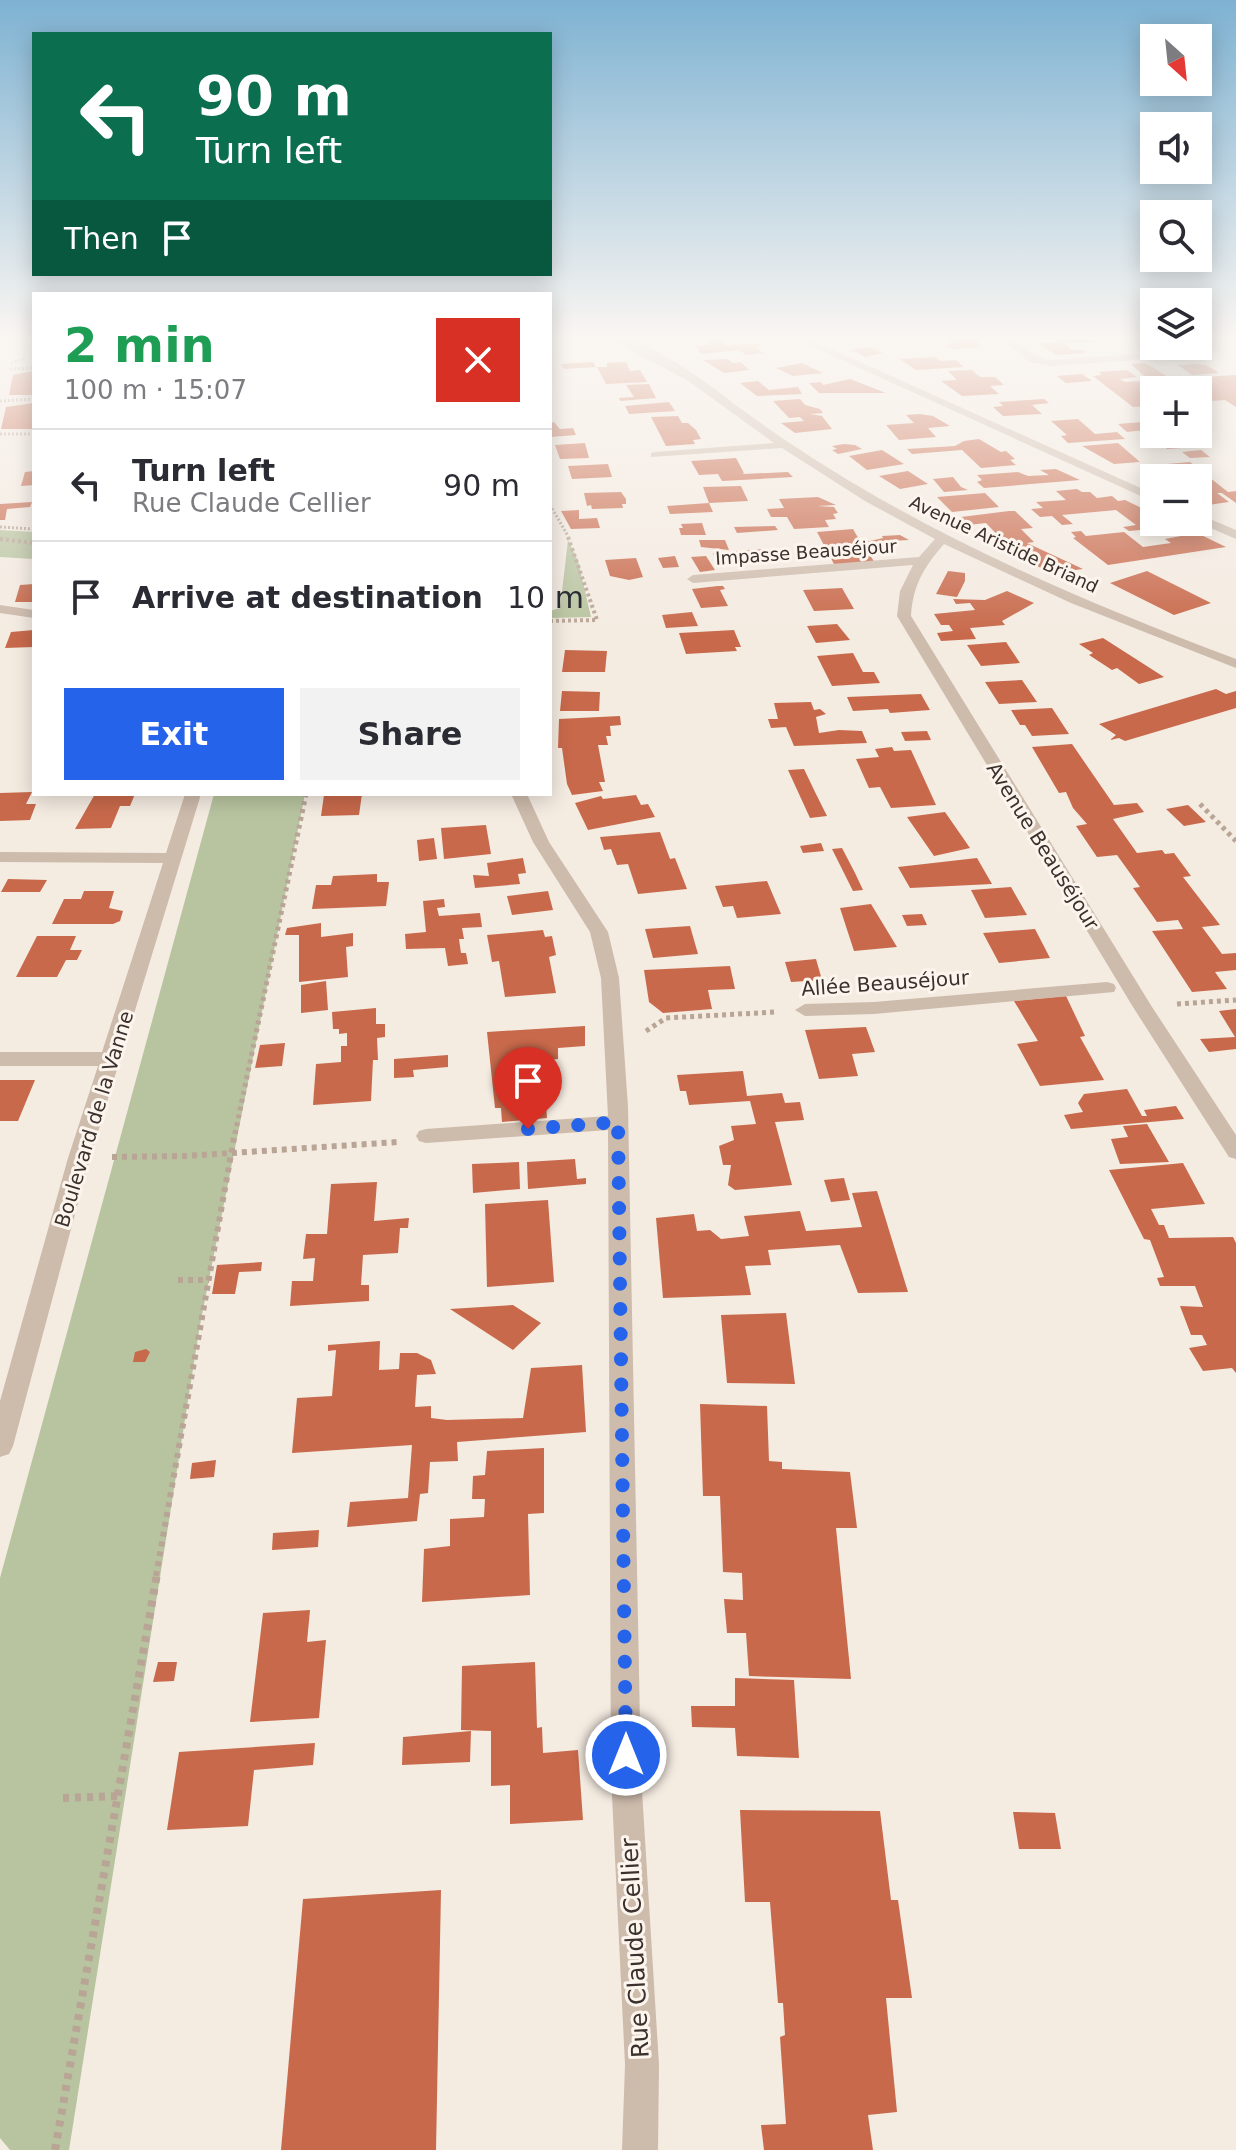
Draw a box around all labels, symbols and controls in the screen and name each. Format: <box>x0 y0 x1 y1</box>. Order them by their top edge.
north arrow <box>1140 24 1212 96</box>
map controls <box>1140 24 1212 536</box>
text: 90 m <box>196 63 352 128</box>
icon: left <box>64 64 168 168</box>
button: sound <box>1140 112 1212 184</box>
text: Turn left <box>196 130 342 171</box>
button: search <box>1140 200 1212 272</box>
icon: arrive <box>155 216 199 260</box>
text: Then <box>64 221 139 256</box>
button: layers <box>1140 288 1212 360</box>
text: 2 min <box>64 317 215 373</box>
button: close <box>436 318 520 402</box>
text: 100 m · 15:07 <box>64 375 247 405</box>
button: + <box>1140 376 1212 448</box>
text: Turn left <box>132 453 275 488</box>
icon: left <box>64 463 108 507</box>
button: − <box>1140 464 1212 536</box>
text: 90 m <box>443 468 520 503</box>
text: Rue Claude Cellier <box>132 488 371 518</box>
street label: Avenue Aristide Briand <box>906 491 1102 597</box>
street label: Impasse Beauséjour <box>714 535 898 569</box>
icon: arrive <box>64 575 108 619</box>
text: Arrive at destination <box>132 580 483 615</box>
text: 10 m <box>507 580 584 615</box>
button: Exit <box>64 688 284 780</box>
button: Share <box>300 688 520 780</box>
street label: Avenue Beauséjour <box>982 758 1105 935</box>
street label: Allée Beauséjour <box>800 965 970 1001</box>
street label: Boulevard de la Vanne <box>50 1008 138 1230</box>
pin <box>494 1047 562 1129</box>
icon: arrive <box>506 1059 550 1103</box>
position arrow <box>584 1713 668 1797</box>
street label: Rue Claude Cellier <box>615 1837 655 2059</box>

